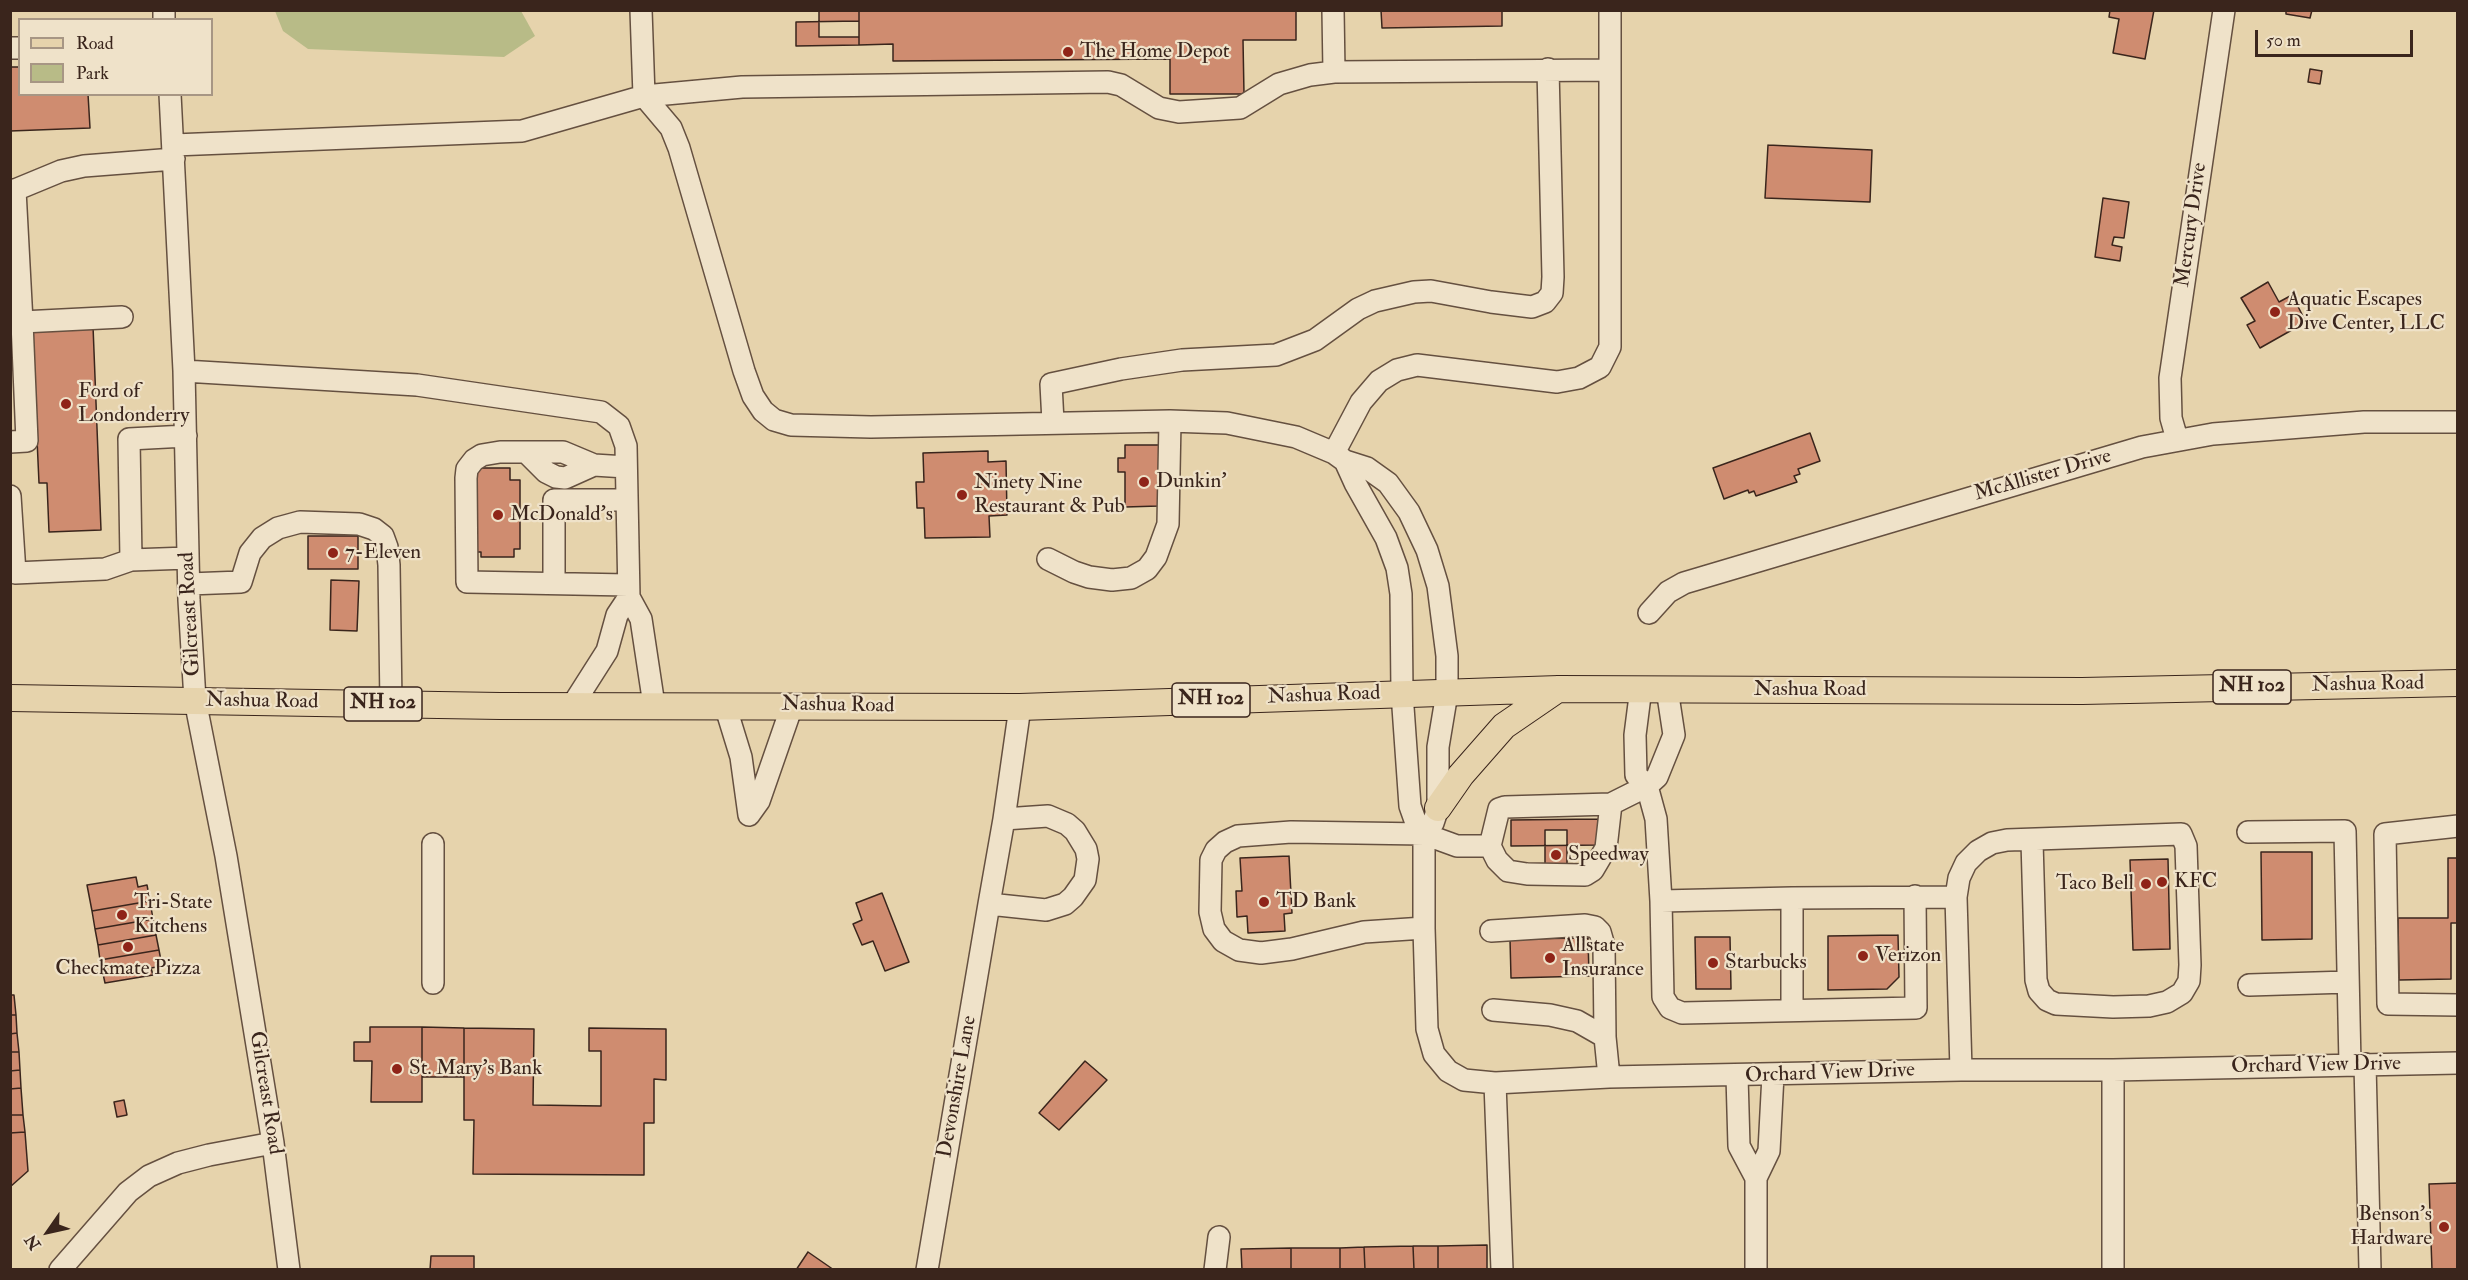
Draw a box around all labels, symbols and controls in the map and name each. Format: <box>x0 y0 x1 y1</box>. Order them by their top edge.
legend <box>18 18 213 96</box>
scale bar <box>2258 18 2416 56</box>
text: 50 m <box>2266 29 2301 52</box>
text: Road <box>76 32 114 55</box>
place label: The Home Depot <box>1080 39 1230 65</box>
marker: The Home Depot <box>1061 45 1075 59</box>
text: Park <box>76 62 109 85</box>
street label: Mercury Drive <box>2171 161 2213 289</box>
place label: Aquatic Escapes Dive Center, LLC <box>2287 287 2445 337</box>
marker: Aquatic Escapes Dive Center, LLC <box>2268 305 2282 319</box>
place label: Ford of Londonderry <box>78 379 189 429</box>
marker: Ford of Londonderry <box>59 397 73 411</box>
street label: McAllister Drive <box>1972 444 2114 508</box>
place label: Dunkin' <box>1156 469 1227 495</box>
place label: Ninety Nine Restaurant & Pub <box>974 470 1125 520</box>
marker: Dunkin' <box>1137 475 1151 489</box>
marker: Ninety Nine Restaurant & Pub <box>955 488 969 502</box>
place label: McDonald's <box>510 502 613 528</box>
marker: McDonald's <box>491 508 505 522</box>
place label: 7-Eleven <box>345 540 421 566</box>
marker: 7-Eleven <box>326 546 340 560</box>
street label: Gilcreast Road <box>175 551 207 677</box>
road number: NH 102 <box>2213 670 2291 704</box>
street label: Nashua Road <box>2311 671 2425 699</box>
street label: Nashua Road <box>1754 677 1866 703</box>
street label: Nashua Road <box>1267 681 1381 711</box>
road number: NH 102 <box>1172 683 1250 717</box>
road number: NH 102 <box>344 687 422 721</box>
street label: Nashua Road <box>205 688 319 716</box>
street label: Nashua Road <box>781 692 895 720</box>
place label: Speedway <box>1568 842 1649 868</box>
marker: Speedway <box>1549 848 1563 862</box>
place label: KFC <box>2174 869 2217 895</box>
place label: Taco Bell <box>2056 871 2134 897</box>
marker: KFC <box>2155 875 2169 889</box>
marker: Taco Bell <box>2139 877 2153 891</box>
place label: TD Bank <box>1276 889 1356 915</box>
place label: Tri-State Kitchens <box>134 890 212 940</box>
marker: TD Bank <box>1257 895 1271 909</box>
marker: Tri-State Kitchens <box>115 908 129 922</box>
place label: Allstate Insurance <box>1562 933 1644 983</box>
marker: Checkmate Pizza <box>121 940 135 954</box>
place label: Verizon <box>1875 943 1941 969</box>
marker: Verizon <box>1856 949 1870 963</box>
place label: Starbucks <box>1725 950 1807 976</box>
marker: Allstate Insurance <box>1543 951 1557 965</box>
place label: Checkmate Pizza <box>55 956 201 982</box>
marker: Starbucks <box>1706 956 1720 970</box>
street label: Devonshire Lane <box>933 1014 983 1160</box>
street label: Gilcreast Road <box>243 1030 287 1156</box>
street label: Orchard View Drive <box>2231 1052 2401 1080</box>
place label: St. Mary's Bank <box>409 1056 542 1082</box>
street label: Orchard View Drive <box>1745 1058 1915 1090</box>
marker: St. Mary's Bank <box>390 1062 404 1076</box>
north arrow <box>18 1202 78 1262</box>
place label: Benson's Hardware <box>2350 1202 2432 1252</box>
marker: Benson's Hardware <box>2437 1220 2451 1234</box>
text: N <box>21 1231 45 1254</box>

